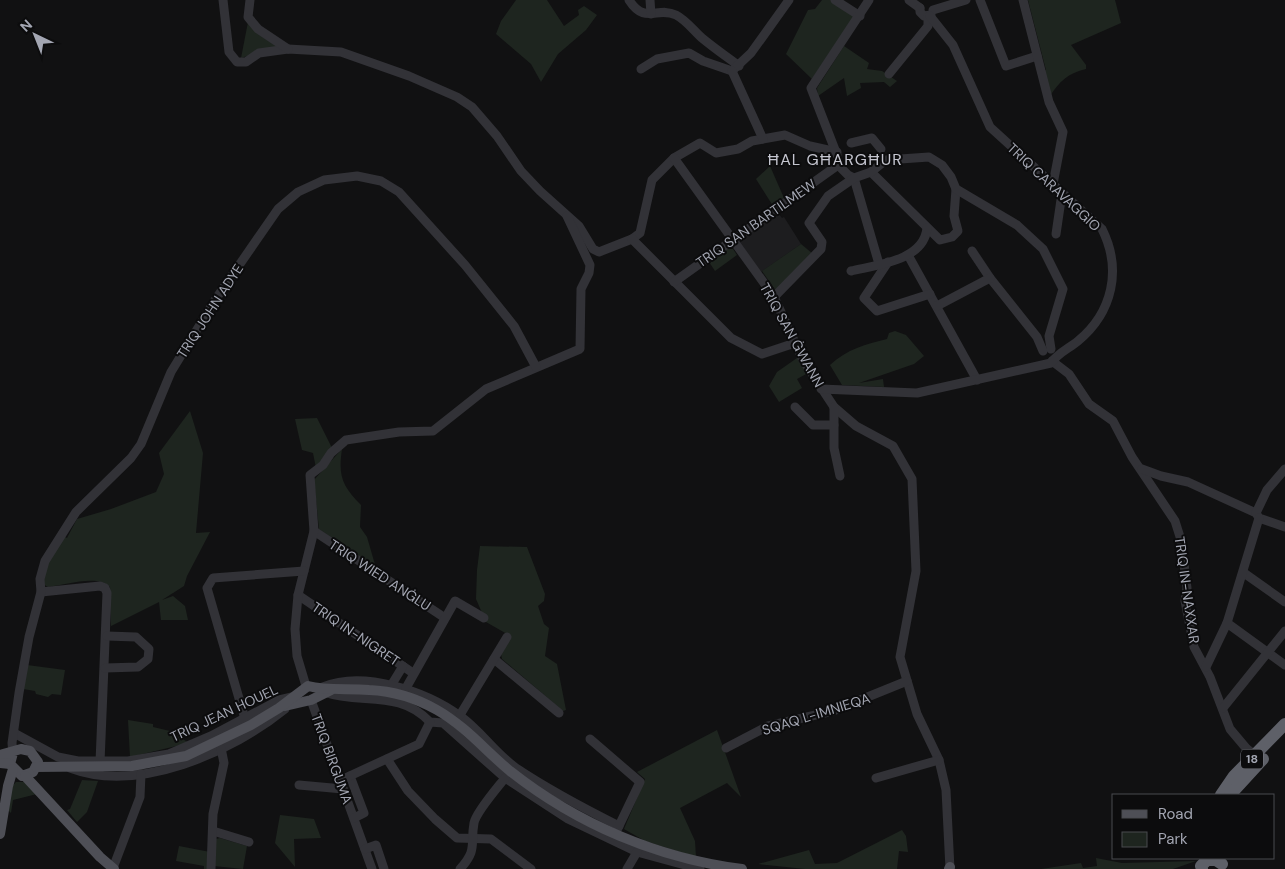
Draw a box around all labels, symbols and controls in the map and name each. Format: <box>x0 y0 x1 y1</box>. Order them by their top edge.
north arrow <box>10 10 60 60</box>
text: N <box>16 15 36 36</box>
street label: TRIQ CARAVAGGIO <box>1003 139 1105 235</box>
district label: ĦAL GĦARGĦUR <box>767 149 903 170</box>
street label: TRIQ SAN BARTILMEW <box>692 175 820 271</box>
street label: TRIQ JOHN ADYE <box>173 260 247 362</box>
street label: TRIQ SAN ĠWANN <box>756 280 828 390</box>
street label: TRIQ WIED ANĠLU <box>326 535 434 615</box>
street label: TRIQ IN-NAXXAR <box>1171 535 1203 645</box>
street label: TRIQ IN-NIGRET <box>309 598 404 670</box>
street label: TRIQ JEAN HOUEL <box>167 680 281 746</box>
street label: SQAQ L-IMNIEQA <box>760 689 872 739</box>
street label: TRIQ BIRGUMA <box>307 711 357 807</box>
road number: 18 <box>1241 750 1263 769</box>
legend <box>1112 794 1275 859</box>
text: Road <box>1158 804 1193 824</box>
text: Park <box>1158 829 1188 849</box>

